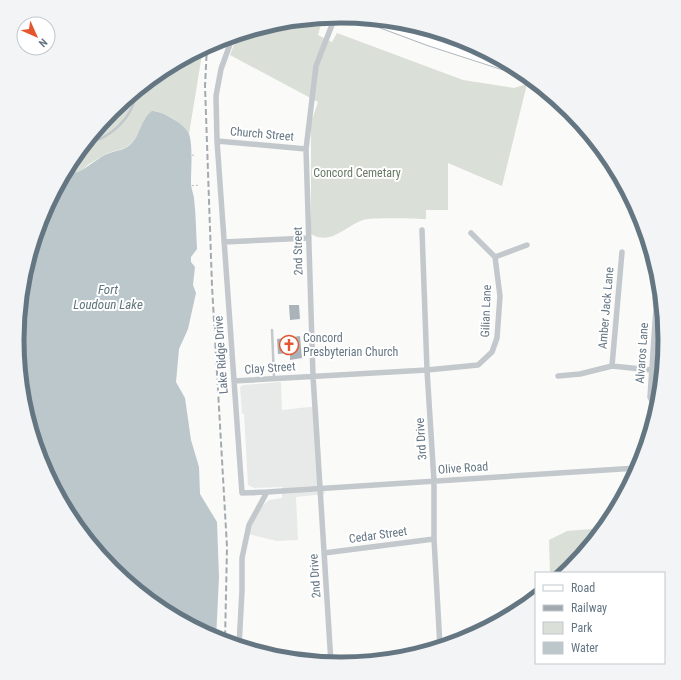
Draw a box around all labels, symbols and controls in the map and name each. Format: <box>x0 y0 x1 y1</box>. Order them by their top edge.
north arrow <box>16 16 56 56</box>
text: N <box>36 36 50 50</box>
street label: Church Street <box>229 124 295 144</box>
park label: Concord Cemetary <box>313 166 401 180</box>
street label: 2nd Street <box>291 226 305 275</box>
street label: Amber Jack Lane <box>595 266 617 349</box>
water label: Fort Loudoun Lake <box>73 282 143 312</box>
street label: Gilian Lane <box>478 284 494 338</box>
street label: Lake Ridge Drive <box>211 315 231 395</box>
street label: Alvaros Lane <box>633 322 651 384</box>
place label: Concord Presbyterian Church <box>303 331 399 359</box>
church icon: Concord Presbyterian Church <box>278 334 300 356</box>
street label: Clay Street <box>244 359 296 377</box>
street label: 3rd Drive <box>413 417 429 460</box>
street label: Olive Road <box>437 459 489 477</box>
street label: Cedar Street <box>348 524 408 546</box>
street label: 2nd Drive <box>306 553 324 599</box>
legend <box>535 572 665 664</box>
text: Road <box>571 581 595 595</box>
text: Railway <box>571 601 607 615</box>
text: Park <box>571 621 593 635</box>
text: Water <box>571 641 599 655</box>

